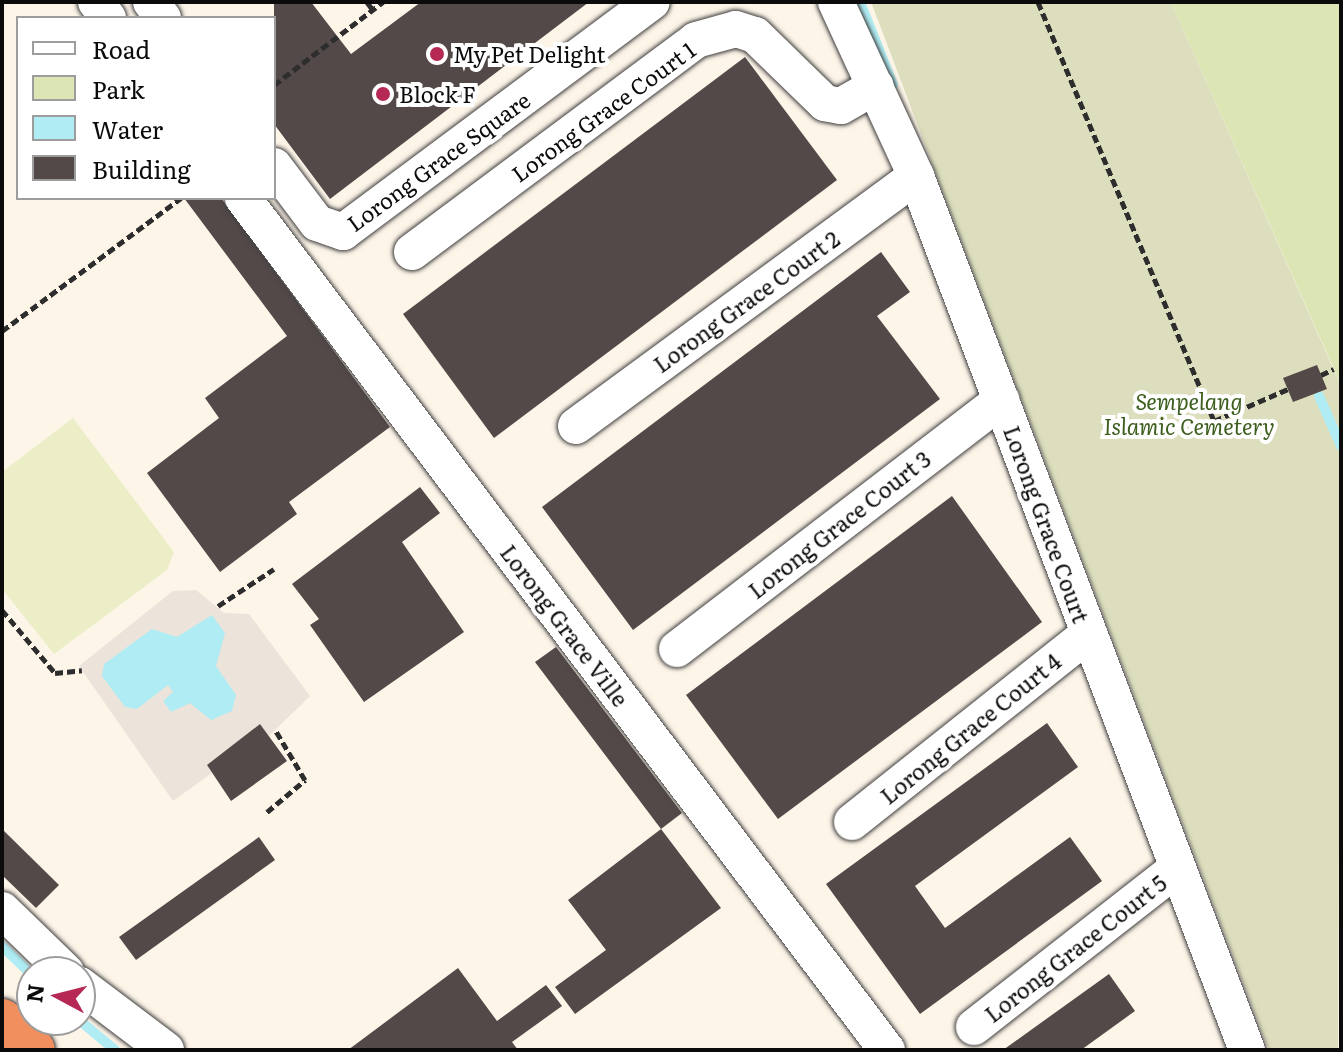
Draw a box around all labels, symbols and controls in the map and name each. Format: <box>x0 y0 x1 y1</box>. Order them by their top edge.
legend <box>16 16 276 200</box>
text: Road <box>92 31 150 66</box>
street label: Lorong Grace Court 1 <box>506 35 700 187</box>
place label: My Pet Delight <box>453 41 605 67</box>
marker: My Pet Delight <box>428 45 446 63</box>
text: Park <box>92 71 145 106</box>
place label: Block F <box>399 81 476 107</box>
marker: Block F <box>374 85 392 103</box>
street label: Lorong Grace Square <box>341 86 535 236</box>
text: Water <box>92 111 163 146</box>
text: Building <box>92 151 191 186</box>
street label: Lorong Grace Court 2 <box>648 225 844 377</box>
park label: Sempelang Islamic Cemetery <box>1103 387 1275 438</box>
street label: Lorong Grace Court <box>999 422 1095 626</box>
street label: Lorong Grace Court 3 <box>743 445 935 603</box>
street label: Lorong Grace Ville <box>496 539 634 711</box>
street label: Lorong Grace Court 4 <box>875 647 1065 809</box>
street label: Lorong Grace Court 5 <box>979 869 1171 1027</box>
north arrow <box>16 956 96 1036</box>
text: N <box>16 982 51 1004</box>

